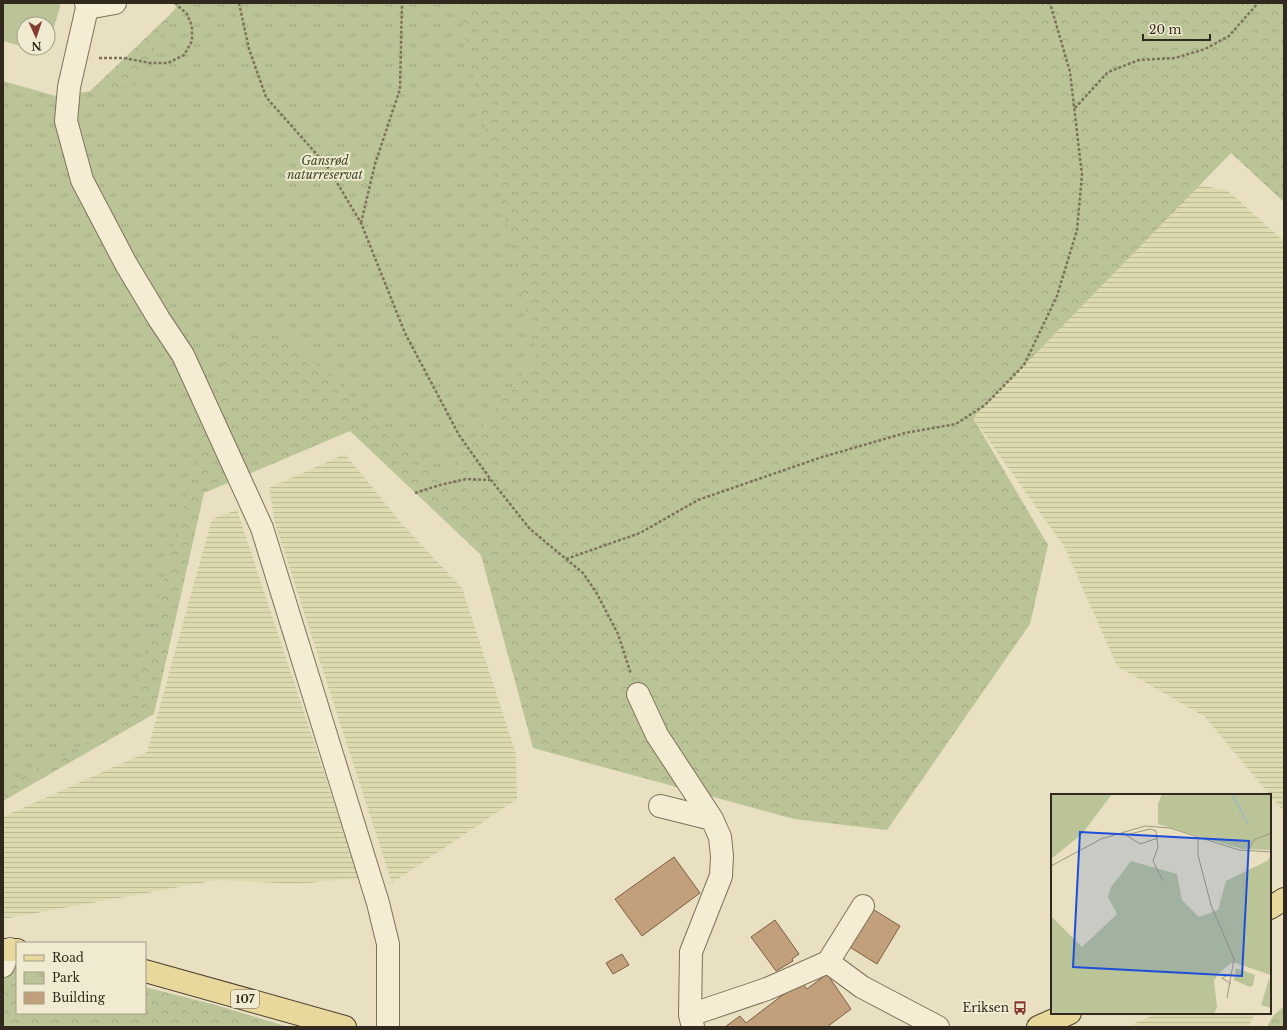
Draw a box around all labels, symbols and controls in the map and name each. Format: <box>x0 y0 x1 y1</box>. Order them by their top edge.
north arrow <box>16 16 56 56</box>
scale bar <box>1143 16 1210 42</box>
text: 20 m <box>1149 22 1181 37</box>
text: N <box>30 39 42 53</box>
park label: Gansrød naturreservat <box>287 153 364 182</box>
inset map <box>1051 794 1271 1014</box>
legend <box>16 942 146 1014</box>
text: Road <box>52 950 84 965</box>
text: Park <box>52 970 80 985</box>
text: Building <box>52 990 106 1005</box>
road number: 107 <box>231 990 259 1008</box>
place label: Eriksen <box>962 1000 1009 1015</box>
bus stop icon: Eriksen <box>1012 1000 1028 1016</box>

